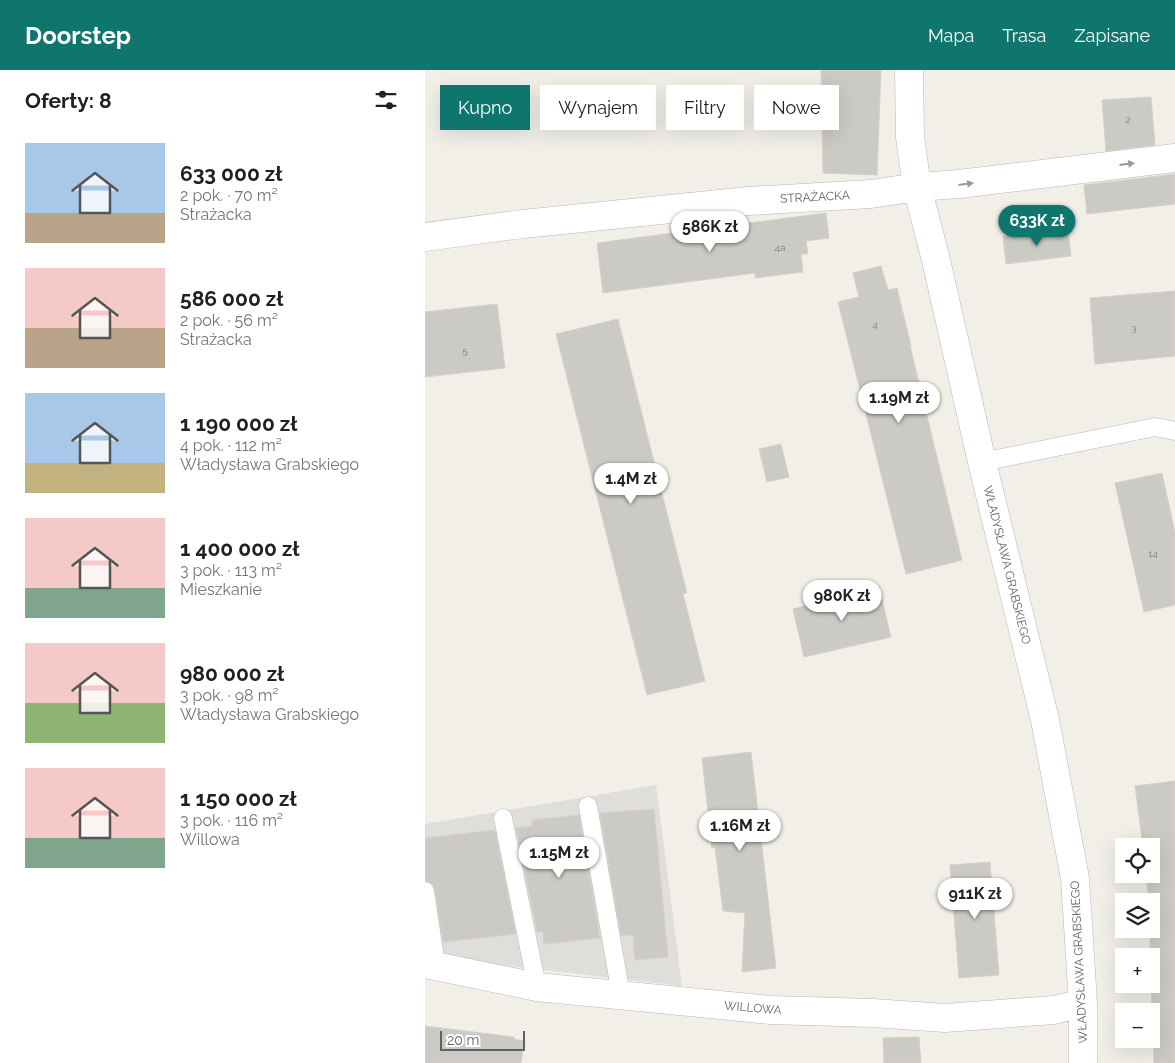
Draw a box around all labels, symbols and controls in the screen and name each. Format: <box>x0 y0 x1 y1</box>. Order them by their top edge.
text: Doorstep <box>25 21 131 50</box>
text: Mapa <box>928 25 974 46</box>
text: Trasa <box>1002 25 1046 46</box>
text: Zapisane <box>1074 25 1150 46</box>
chip: Kupno <box>440 85 530 130</box>
chip: Wynajem <box>540 85 656 130</box>
chip: Filtry <box>666 85 744 130</box>
chip: Nowe <box>754 85 839 130</box>
icon: filters <box>372 86 400 114</box>
text: Oferty: 8 <box>25 88 112 113</box>
house number: 2 <box>1125 114 1131 125</box>
one-way arrow <box>1119 160 1135 168</box>
text: 633 000 zł <box>180 161 282 186</box>
icon: home <box>65 163 125 223</box>
one-way arrow <box>958 180 974 188</box>
text: 2 pok. · 70 m² <box>180 186 278 205</box>
street label: STRAŻACKA <box>780 188 850 206</box>
pin: 633K zł <box>991 204 1083 247</box>
text: Strażacka <box>180 205 252 224</box>
pin: 586K zł <box>664 210 756 253</box>
text: 633K zł <box>1009 211 1065 230</box>
text: 586K zł <box>682 217 738 236</box>
house number: 4a <box>775 242 785 253</box>
text: 586 000 zł <box>180 286 283 311</box>
icon: home <box>65 288 125 348</box>
text: 2 pok. · 56 m² <box>180 311 278 330</box>
house number: 4 <box>872 319 878 330</box>
house number: 3 <box>1131 322 1137 333</box>
text: Strażacka <box>180 330 252 349</box>
house number: 5 <box>462 345 468 356</box>
pin: 1.19M zł <box>847 382 951 424</box>
text: 1.19M zł <box>869 388 929 407</box>
text: 1 190 000 zł <box>180 411 297 436</box>
icon: home <box>65 413 125 473</box>
text: 4 pok. · 112 m² <box>180 436 282 455</box>
text: Władysława Grabskiego <box>180 455 359 474</box>
pin: 1.4M zł <box>585 462 677 505</box>
text: 1.4M zł <box>605 469 657 488</box>
street label: WŁADYSŁAWA GRABSKIEGO <box>981 484 1033 646</box>
text: 1 400 000 zł <box>180 536 300 561</box>
icon: home <box>65 538 125 598</box>
house number: 14 <box>1148 548 1158 559</box>
text: 3 pok. · 113 m² <box>180 561 282 580</box>
text: Mieszkanie <box>180 580 262 599</box>
pin: 980K zł <box>796 580 888 622</box>
text: 980K zł <box>814 586 870 605</box>
text: 980 000 zł <box>180 661 284 686</box>
icon: home <box>65 663 125 723</box>
text: 3 pok. · 98 m² <box>180 686 279 705</box>
text: Władysława Grabskiego <box>180 705 359 724</box>
text: 1 150 000 zł <box>180 786 297 811</box>
icon: home <box>65 788 125 848</box>
pin: 1.16M zł <box>688 810 792 852</box>
text: 3 pok. · 116 m² <box>180 811 283 830</box>
text: 1.16M zł <box>710 816 770 835</box>
text: Willowa <box>180 830 240 849</box>
pin: 1.15M zł <box>507 836 611 879</box>
map controls <box>1115 838 1160 1048</box>
button: locate <box>1115 838 1160 883</box>
text: 1.15M zł <box>529 843 589 862</box>
pin: 911K zł <box>929 878 1021 920</box>
street label: WŁADYSŁAWA GRABSKIEGO <box>1068 880 1090 1044</box>
text: 911K zł <box>949 884 1001 903</box>
button: layers <box>1115 893 1160 938</box>
button: + <box>1115 948 1160 993</box>
street label: WILLOWA <box>724 999 782 1017</box>
button: − <box>1115 1003 1160 1048</box>
scale bar <box>440 1028 525 1051</box>
text: 20 m <box>447 1032 479 1048</box>

